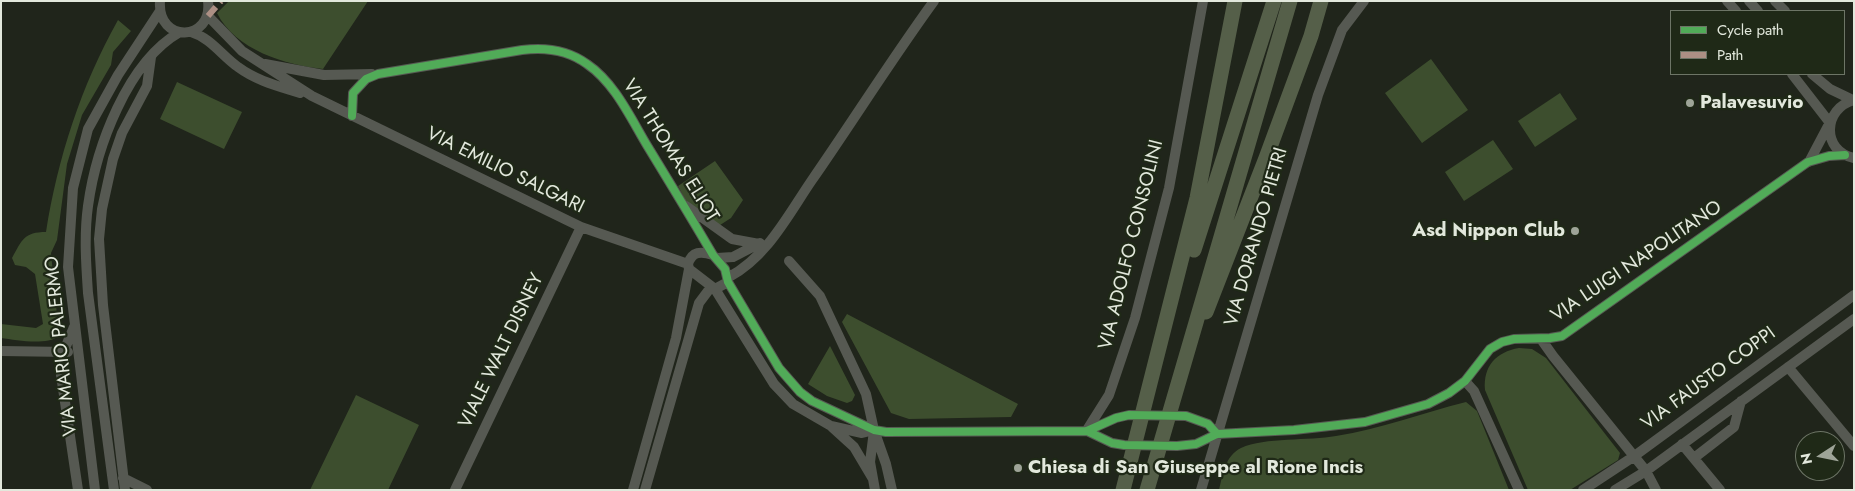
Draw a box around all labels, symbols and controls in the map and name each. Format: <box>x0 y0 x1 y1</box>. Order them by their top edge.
legend <box>1670 10 1845 75</box>
text: Cycle path <box>1717 19 1784 41</box>
text: Path <box>1717 44 1743 66</box>
street label: VIA THOMAS ELIOT <box>617 75 723 227</box>
place label: Palavesuvio <box>1700 92 1803 114</box>
marker: Palavesuvio <box>1684 97 1696 109</box>
street label: VIA EMILIO SALGARI <box>422 123 588 219</box>
street label: VIA ADOLFO CONSOLINI <box>1095 138 1169 352</box>
street label: VIA DORANDO PIETRI <box>1221 145 1293 329</box>
street label: VIA LUIGI NAPOLITANO <box>1547 196 1727 328</box>
place label: Asd Nippon Club <box>1412 220 1565 242</box>
marker: Asd Nippon Club <box>1569 225 1581 237</box>
street label: VIA MARIO PALERMO <box>41 255 83 437</box>
street label: VIALE WALT DISNEY <box>455 270 549 432</box>
street label: VIA FAUSTO COPPI <box>1637 323 1781 435</box>
north arrow <box>1795 431 1845 481</box>
text: N <box>1795 451 1817 466</box>
place label: Chiesa di San Giuseppe al Rione Incis <box>1028 457 1363 479</box>
marker: Chiesa di San Giuseppe al Rione Incis <box>1012 462 1024 474</box>

